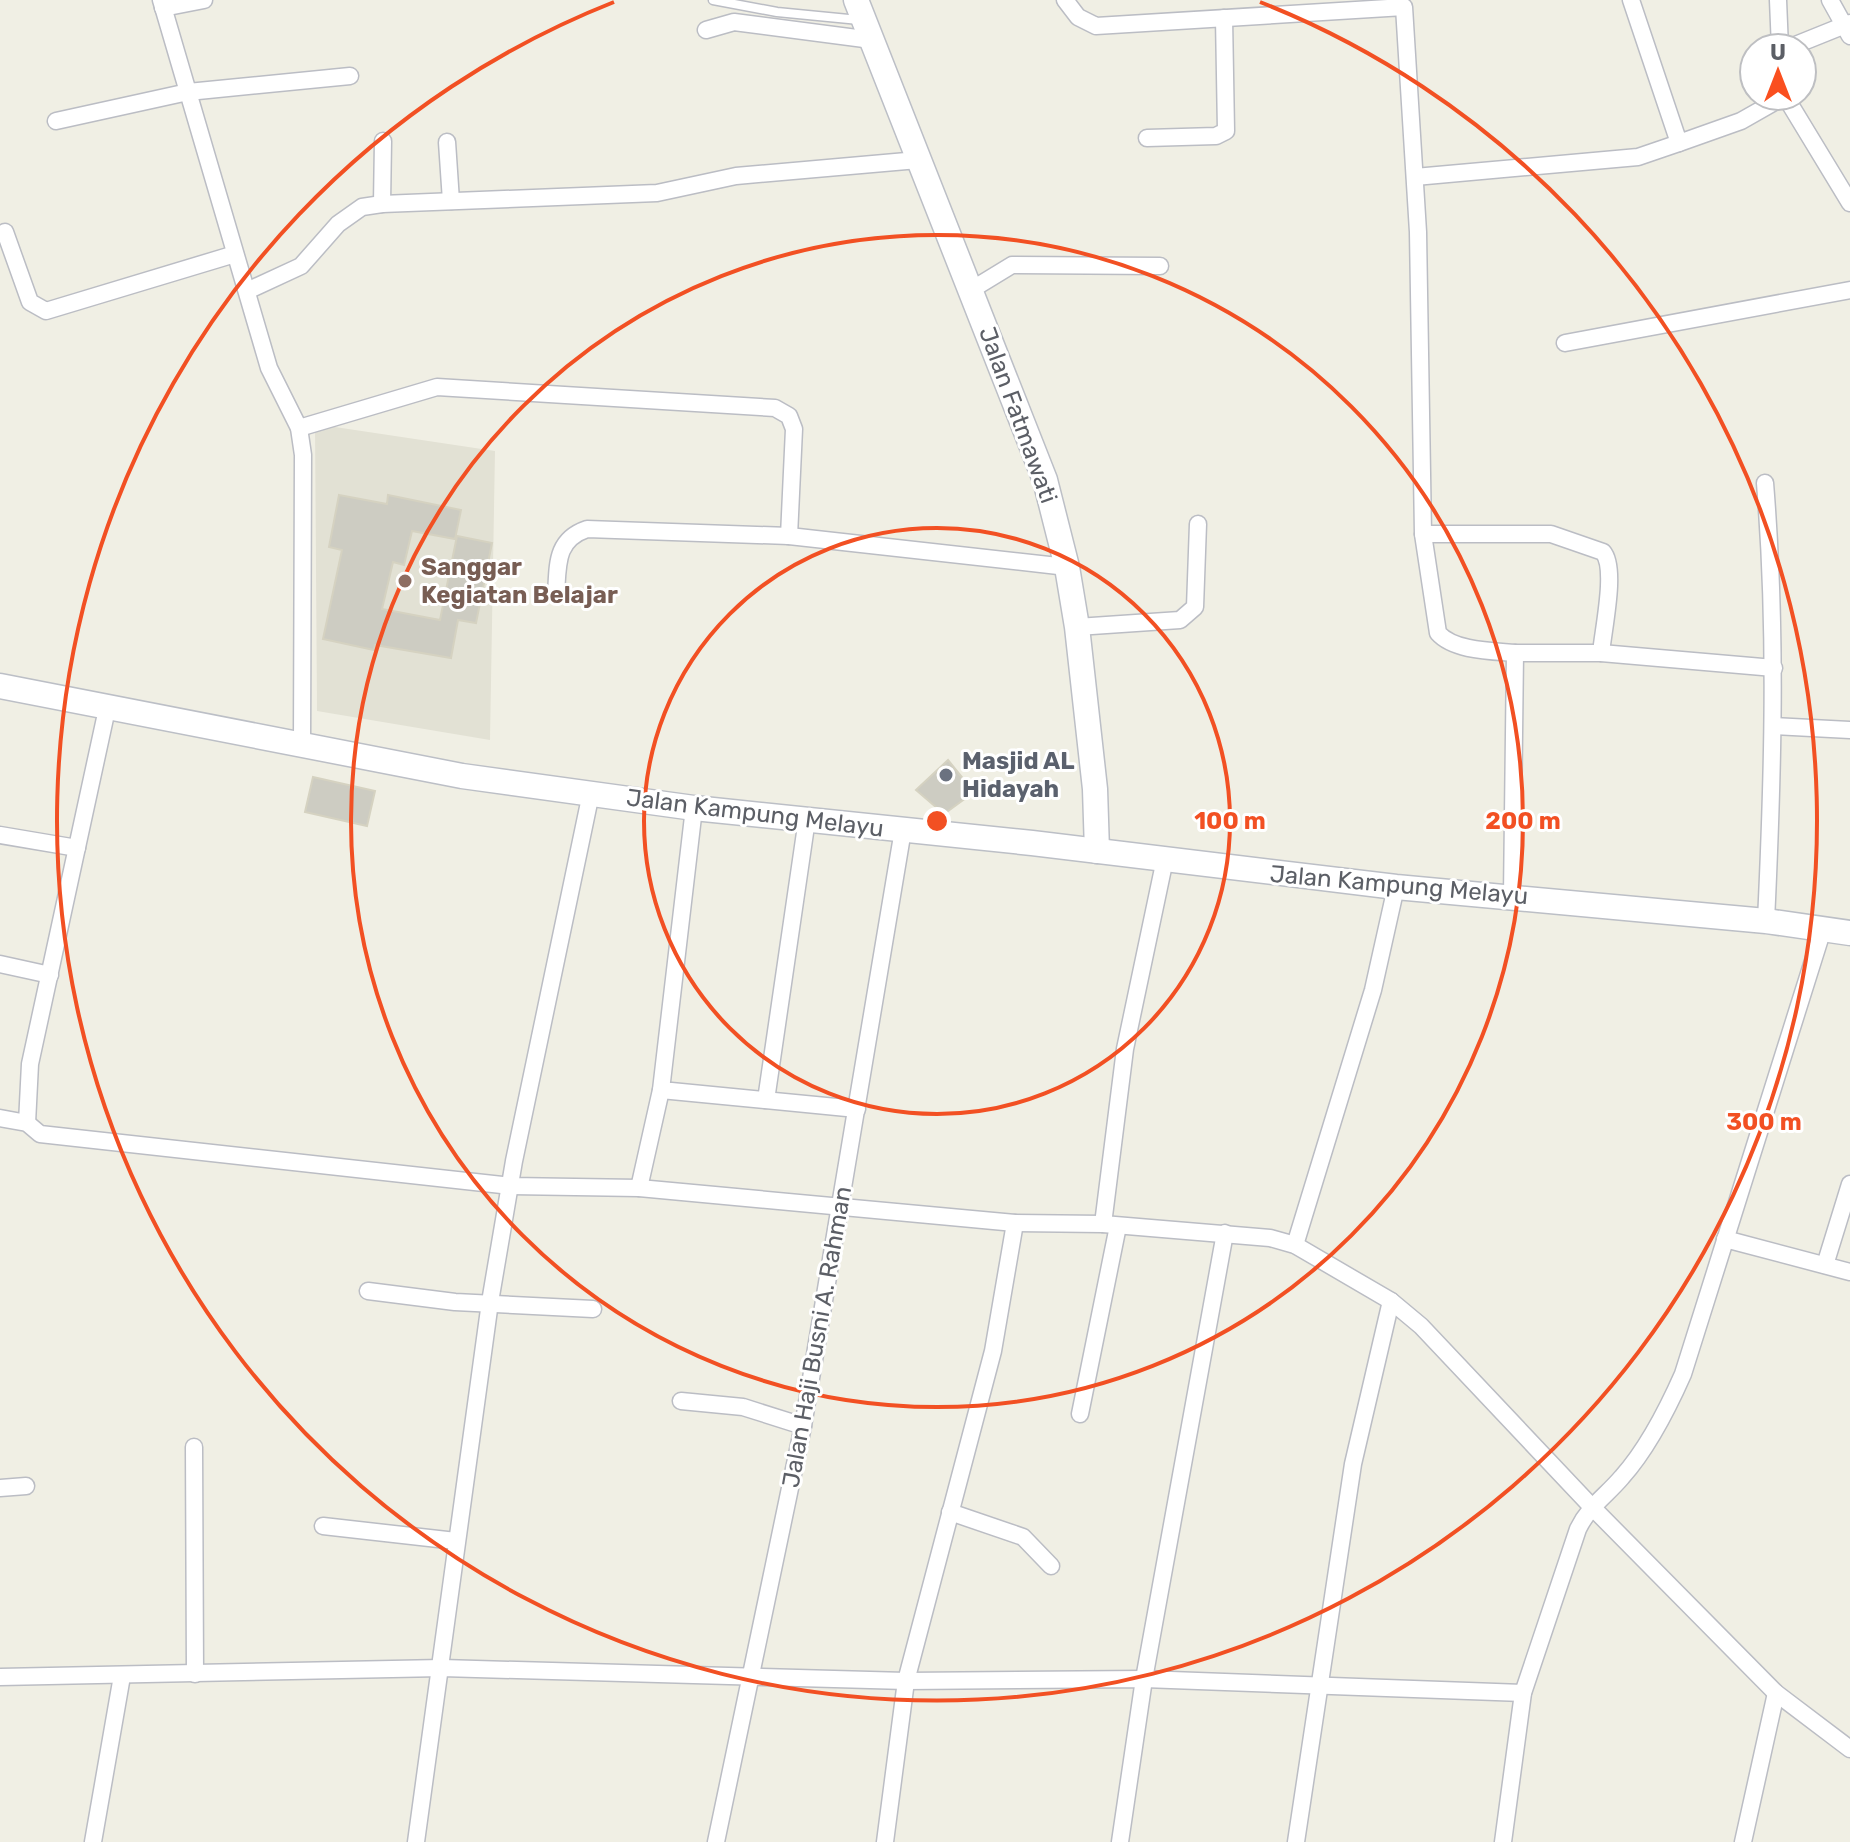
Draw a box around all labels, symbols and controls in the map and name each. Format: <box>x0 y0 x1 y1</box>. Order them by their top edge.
north arrow <box>1738 32 1818 112</box>
text: U <box>1770 39 1786 66</box>
street label: Jalan Fatmawati <box>973 323 1063 507</box>
place label: Sanggar Kegiatan Belajar <box>421 553 618 609</box>
marker: Sanggar Kegiatan Belajar <box>396 572 414 590</box>
place label: Masjid AL Hidayah <box>962 747 1075 803</box>
marker: Masjid AL Hidayah <box>937 766 955 784</box>
street label: Jalan Kampung Melayu <box>625 783 885 843</box>
centre of rings <box>923 807 951 835</box>
text: 100 m <box>1194 807 1266 835</box>
text: 200 m <box>1485 807 1561 835</box>
street label: Jalan Kampung Melayu <box>1269 860 1529 910</box>
text: 300 m <box>1726 1108 1802 1136</box>
street label: Jalan Haji Busni A. Rahman <box>777 1184 857 1490</box>

